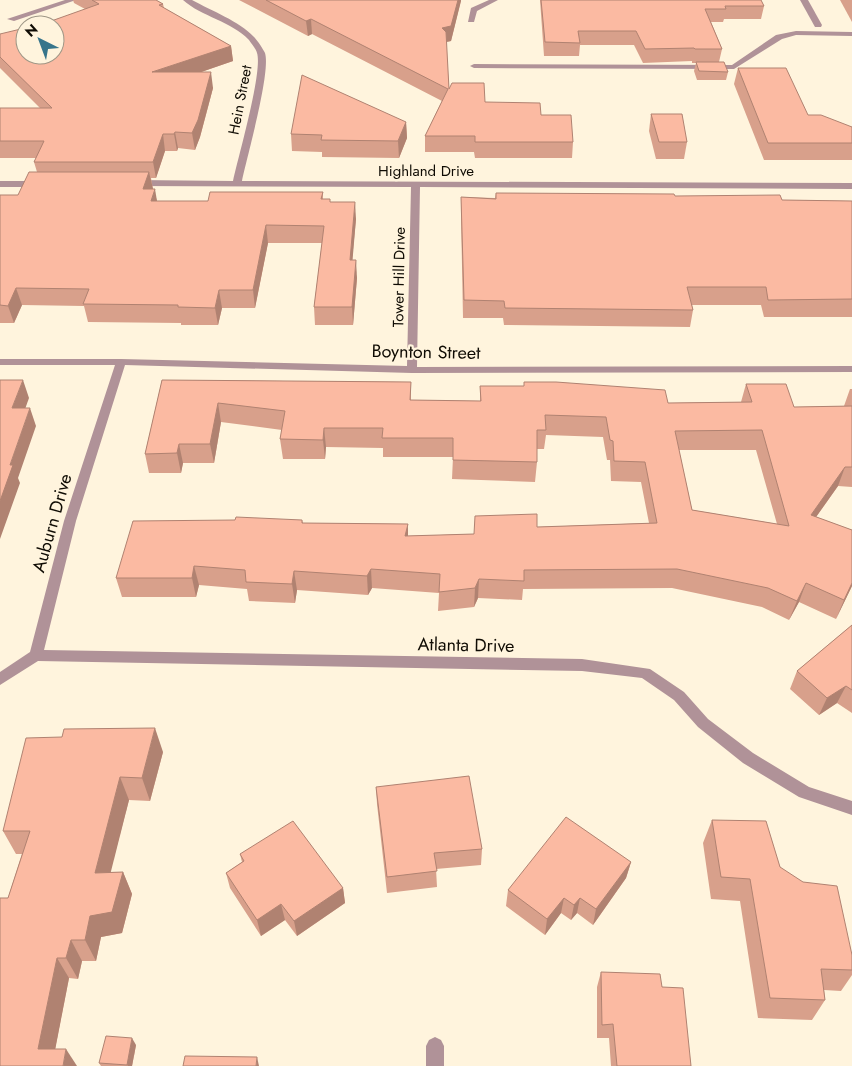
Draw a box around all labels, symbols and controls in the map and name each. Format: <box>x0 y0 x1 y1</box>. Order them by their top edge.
north arrow <box>15 15 65 65</box>
text: N <box>20 19 42 41</box>
street label: Hein Street <box>222 63 258 137</box>
street label: Highland Drive <box>378 160 474 182</box>
street label: Tower Hill Drive <box>387 226 411 327</box>
street label: Boynton Street <box>371 338 481 366</box>
street label: Auburn Drive <box>25 471 79 575</box>
street label: Atlanta Drive <box>417 631 515 659</box>

